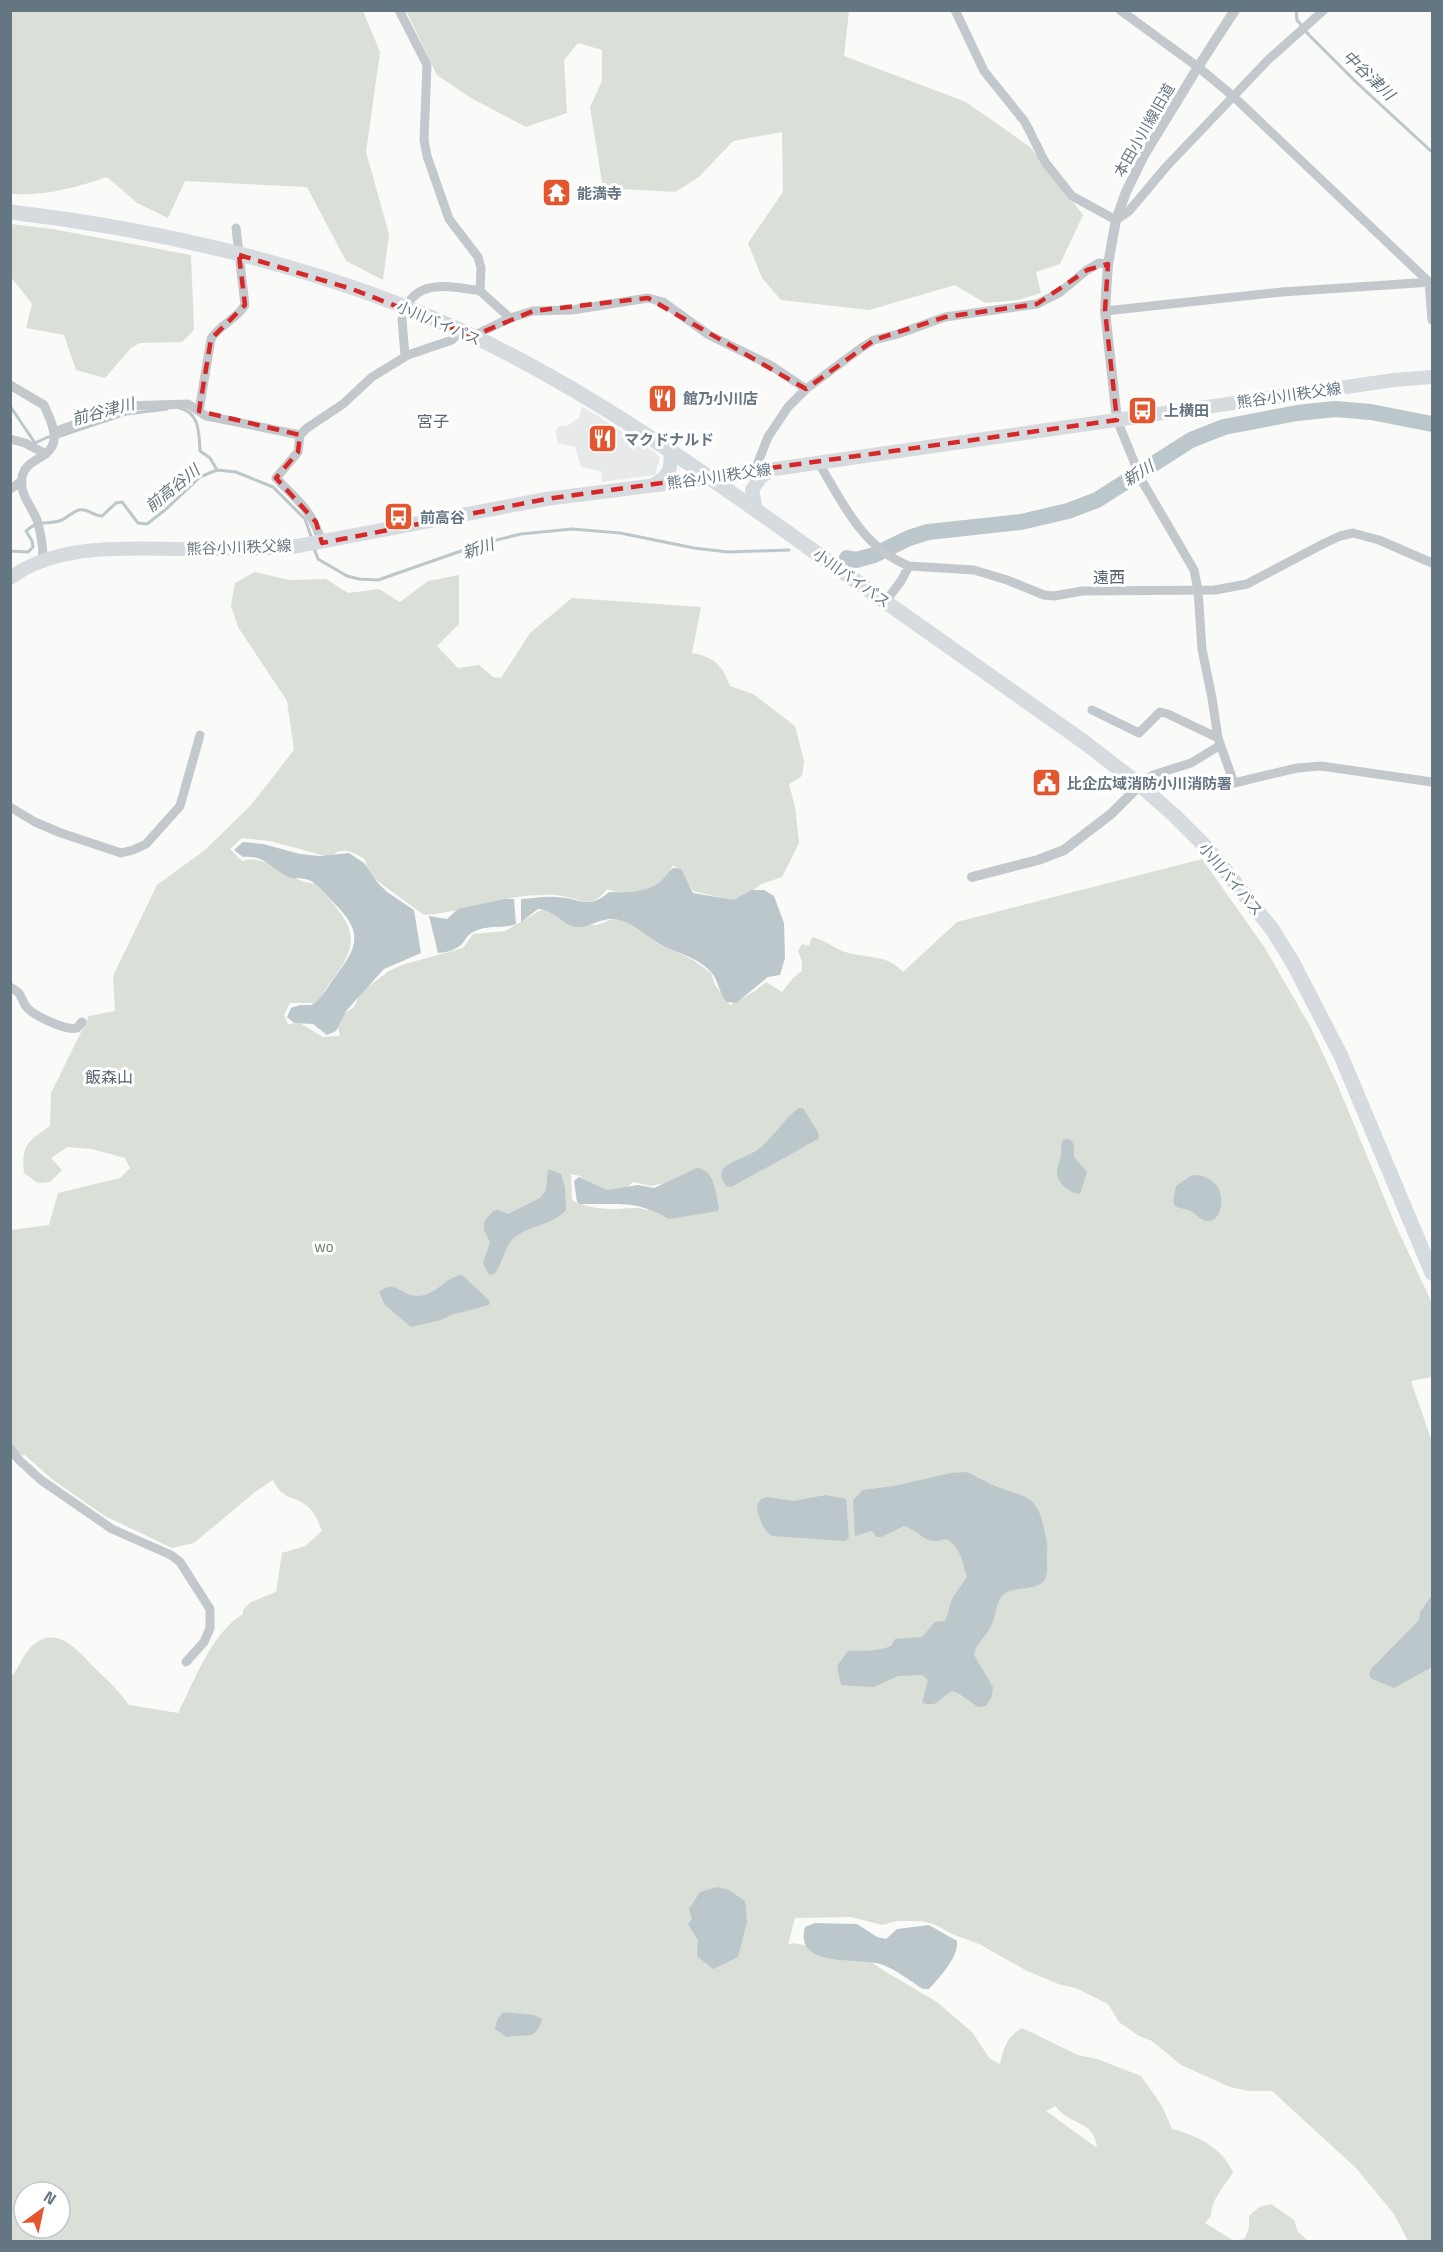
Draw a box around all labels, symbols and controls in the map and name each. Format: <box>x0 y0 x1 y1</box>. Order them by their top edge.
water label: 中谷津川 <box>1337 44 1402 107</box>
street label: 本田小川線旧道 <box>1108 79 1180 181</box>
temple icon: 能満寺 <box>540 177 572 209</box>
place label: 能満寺 <box>577 182 622 205</box>
street label: 小川バイパス <box>393 295 485 351</box>
street label: 熊谷小川秩父線 <box>1235 376 1343 414</box>
restaurant icon: 館乃小川店 <box>646 382 678 414</box>
place label: 館乃小川店 <box>683 387 758 410</box>
water label: 前谷津川 <box>69 391 139 431</box>
bus stop icon: 上横田 <box>1127 394 1159 426</box>
place label: 上横田 <box>1164 399 1209 422</box>
district label: 宮子 <box>417 409 449 433</box>
restaurant icon: マクドナルド <box>587 423 619 455</box>
place label: マクドナルド <box>624 428 714 451</box>
water label: 新川 <box>1118 453 1160 492</box>
water label: 前高谷川 <box>140 457 206 517</box>
street label: 熊谷小川秩父線 <box>665 457 773 495</box>
bus stop icon: 前高谷 <box>383 501 415 533</box>
place label: 前高谷 <box>420 506 465 529</box>
water label: 新川 <box>459 531 499 564</box>
street label: 熊谷小川秩父線 <box>186 534 292 560</box>
street label: 小川バイパス <box>809 543 895 613</box>
district label: 遠西 <box>1093 565 1125 589</box>
public building icon: 比企広域消防小川消防署 <box>1030 767 1062 799</box>
place label: 比企広域消防小川消防署 <box>1067 772 1232 795</box>
street label: 小川バイパス <box>1193 837 1269 921</box>
district label: 飯森山 <box>85 1065 133 1089</box>
park label: wo <box>314 1235 334 1258</box>
north arrow <box>12 2180 72 2240</box>
text: N <box>39 2184 61 2211</box>

